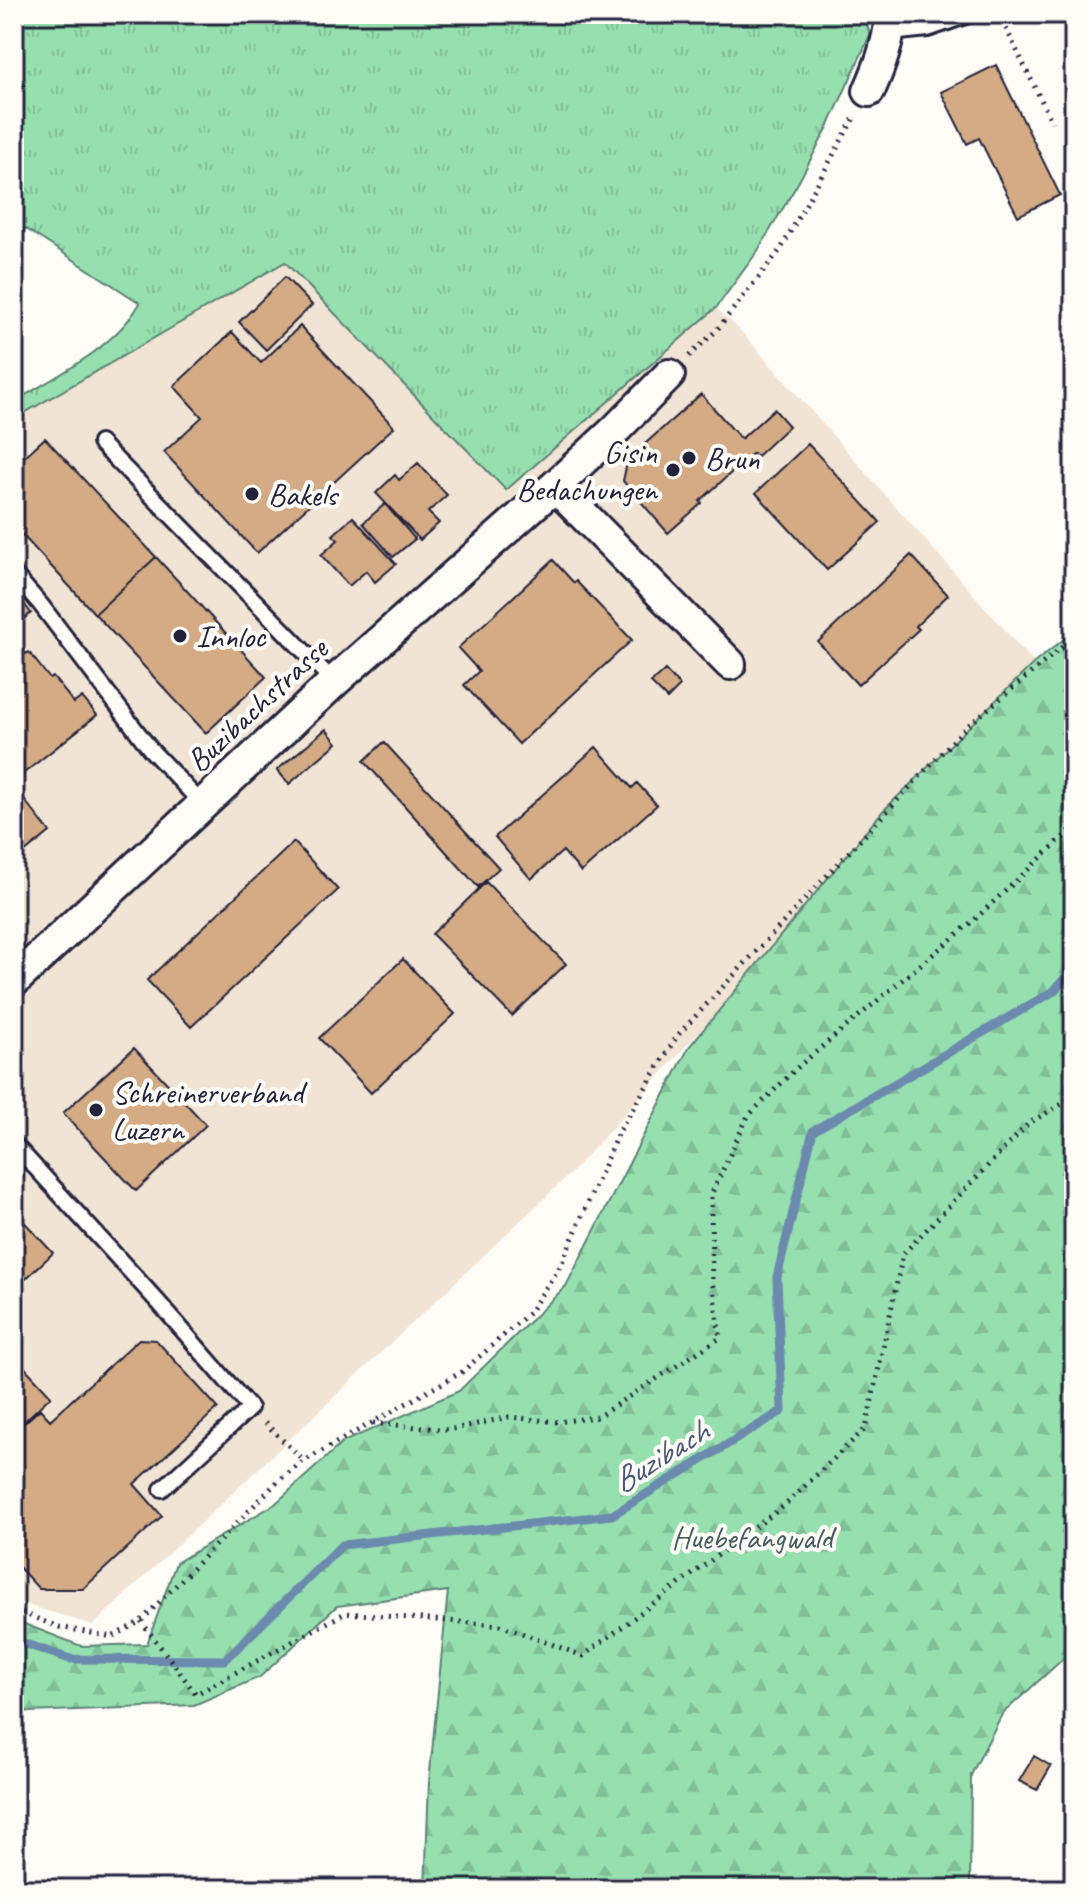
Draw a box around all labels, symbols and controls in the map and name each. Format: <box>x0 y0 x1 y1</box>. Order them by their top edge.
place label: Gisin Bedachungen <box>516 432 659 510</box>
place label: Brun <box>705 438 760 479</box>
marker: Brun <box>680 449 698 467</box>
marker: Gisin Bedachungen <box>664 461 682 479</box>
place label: Bakels <box>268 474 340 515</box>
marker: Bakels <box>243 485 261 503</box>
place label: Innloc <box>196 616 267 657</box>
marker: Innloc <box>171 627 189 645</box>
street label: Buzibachstrasse <box>178 627 338 781</box>
place label: Schreinerverband Luzern <box>112 1072 308 1150</box>
marker: Schreinerverband Luzern <box>87 1101 105 1119</box>
water label: Buzibach <box>604 1409 718 1502</box>
park label: Huebefangwald <box>672 1517 837 1558</box>

